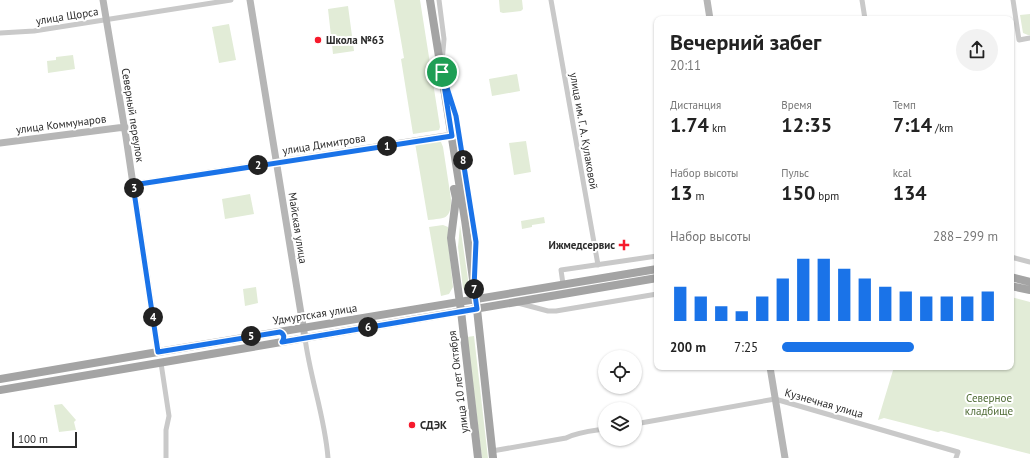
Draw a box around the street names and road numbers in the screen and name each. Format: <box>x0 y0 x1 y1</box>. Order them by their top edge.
street label: улица Щорса <box>35 4 99 28</box>
street label: Северный переулок <box>119 67 147 164</box>
street label: улица им. Г. А. Кулаковой <box>567 71 601 191</box>
street label: улица Коммунаров <box>15 112 107 136</box>
street label: улица Димитрова <box>281 130 367 158</box>
street label: Майская улица <box>285 191 311 265</box>
street label: Удмуртская улица <box>272 300 358 328</box>
street label: улица 10 лет Октября <box>445 330 471 434</box>
street label: Кузнечная улица <box>783 385 865 421</box>

